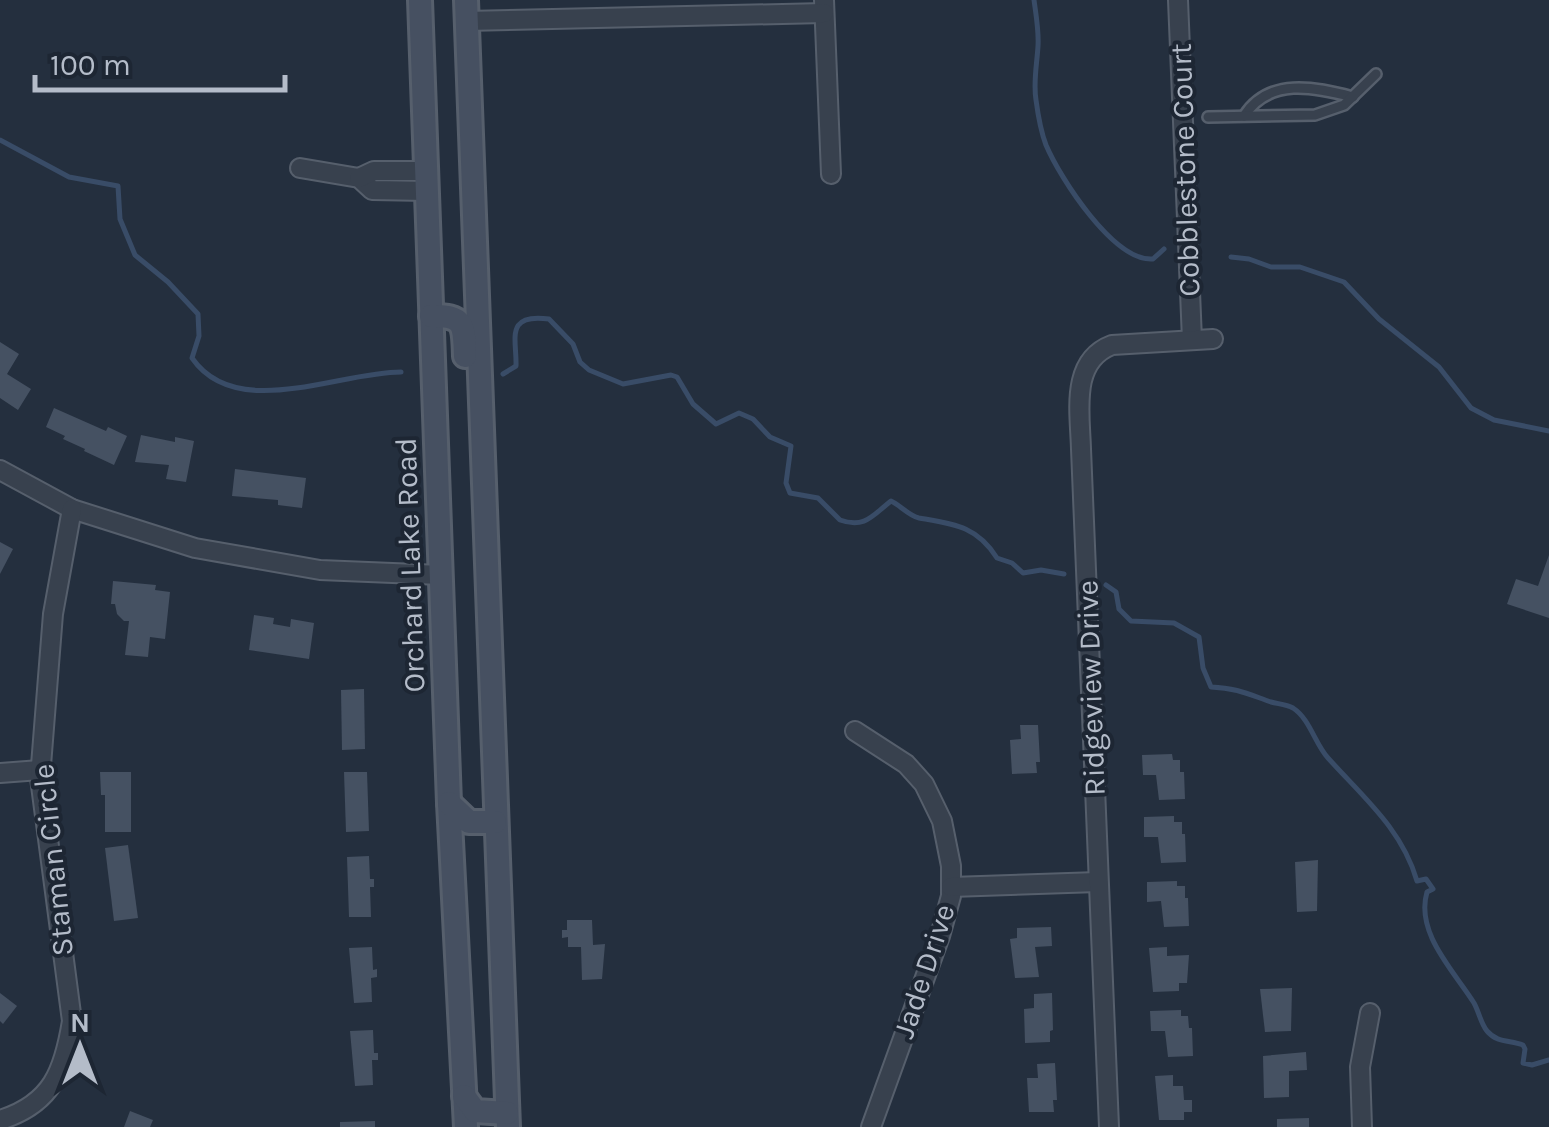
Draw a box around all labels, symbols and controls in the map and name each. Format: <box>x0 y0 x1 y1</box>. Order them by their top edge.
scale bar <box>35 30 285 92</box>
street label: Cobblestone Court <box>1163 43 1207 297</box>
text: 100 m <box>50 47 131 83</box>
street label: Orchard Lake Road <box>388 437 432 693</box>
street label: Ridgeview Drive <box>1069 580 1113 796</box>
street label: Staman Circle <box>25 762 81 958</box>
street label: Jade Drive <box>885 899 963 1043</box>
north arrow <box>30 997 130 1097</box>
text: N <box>70 1006 90 1039</box>

